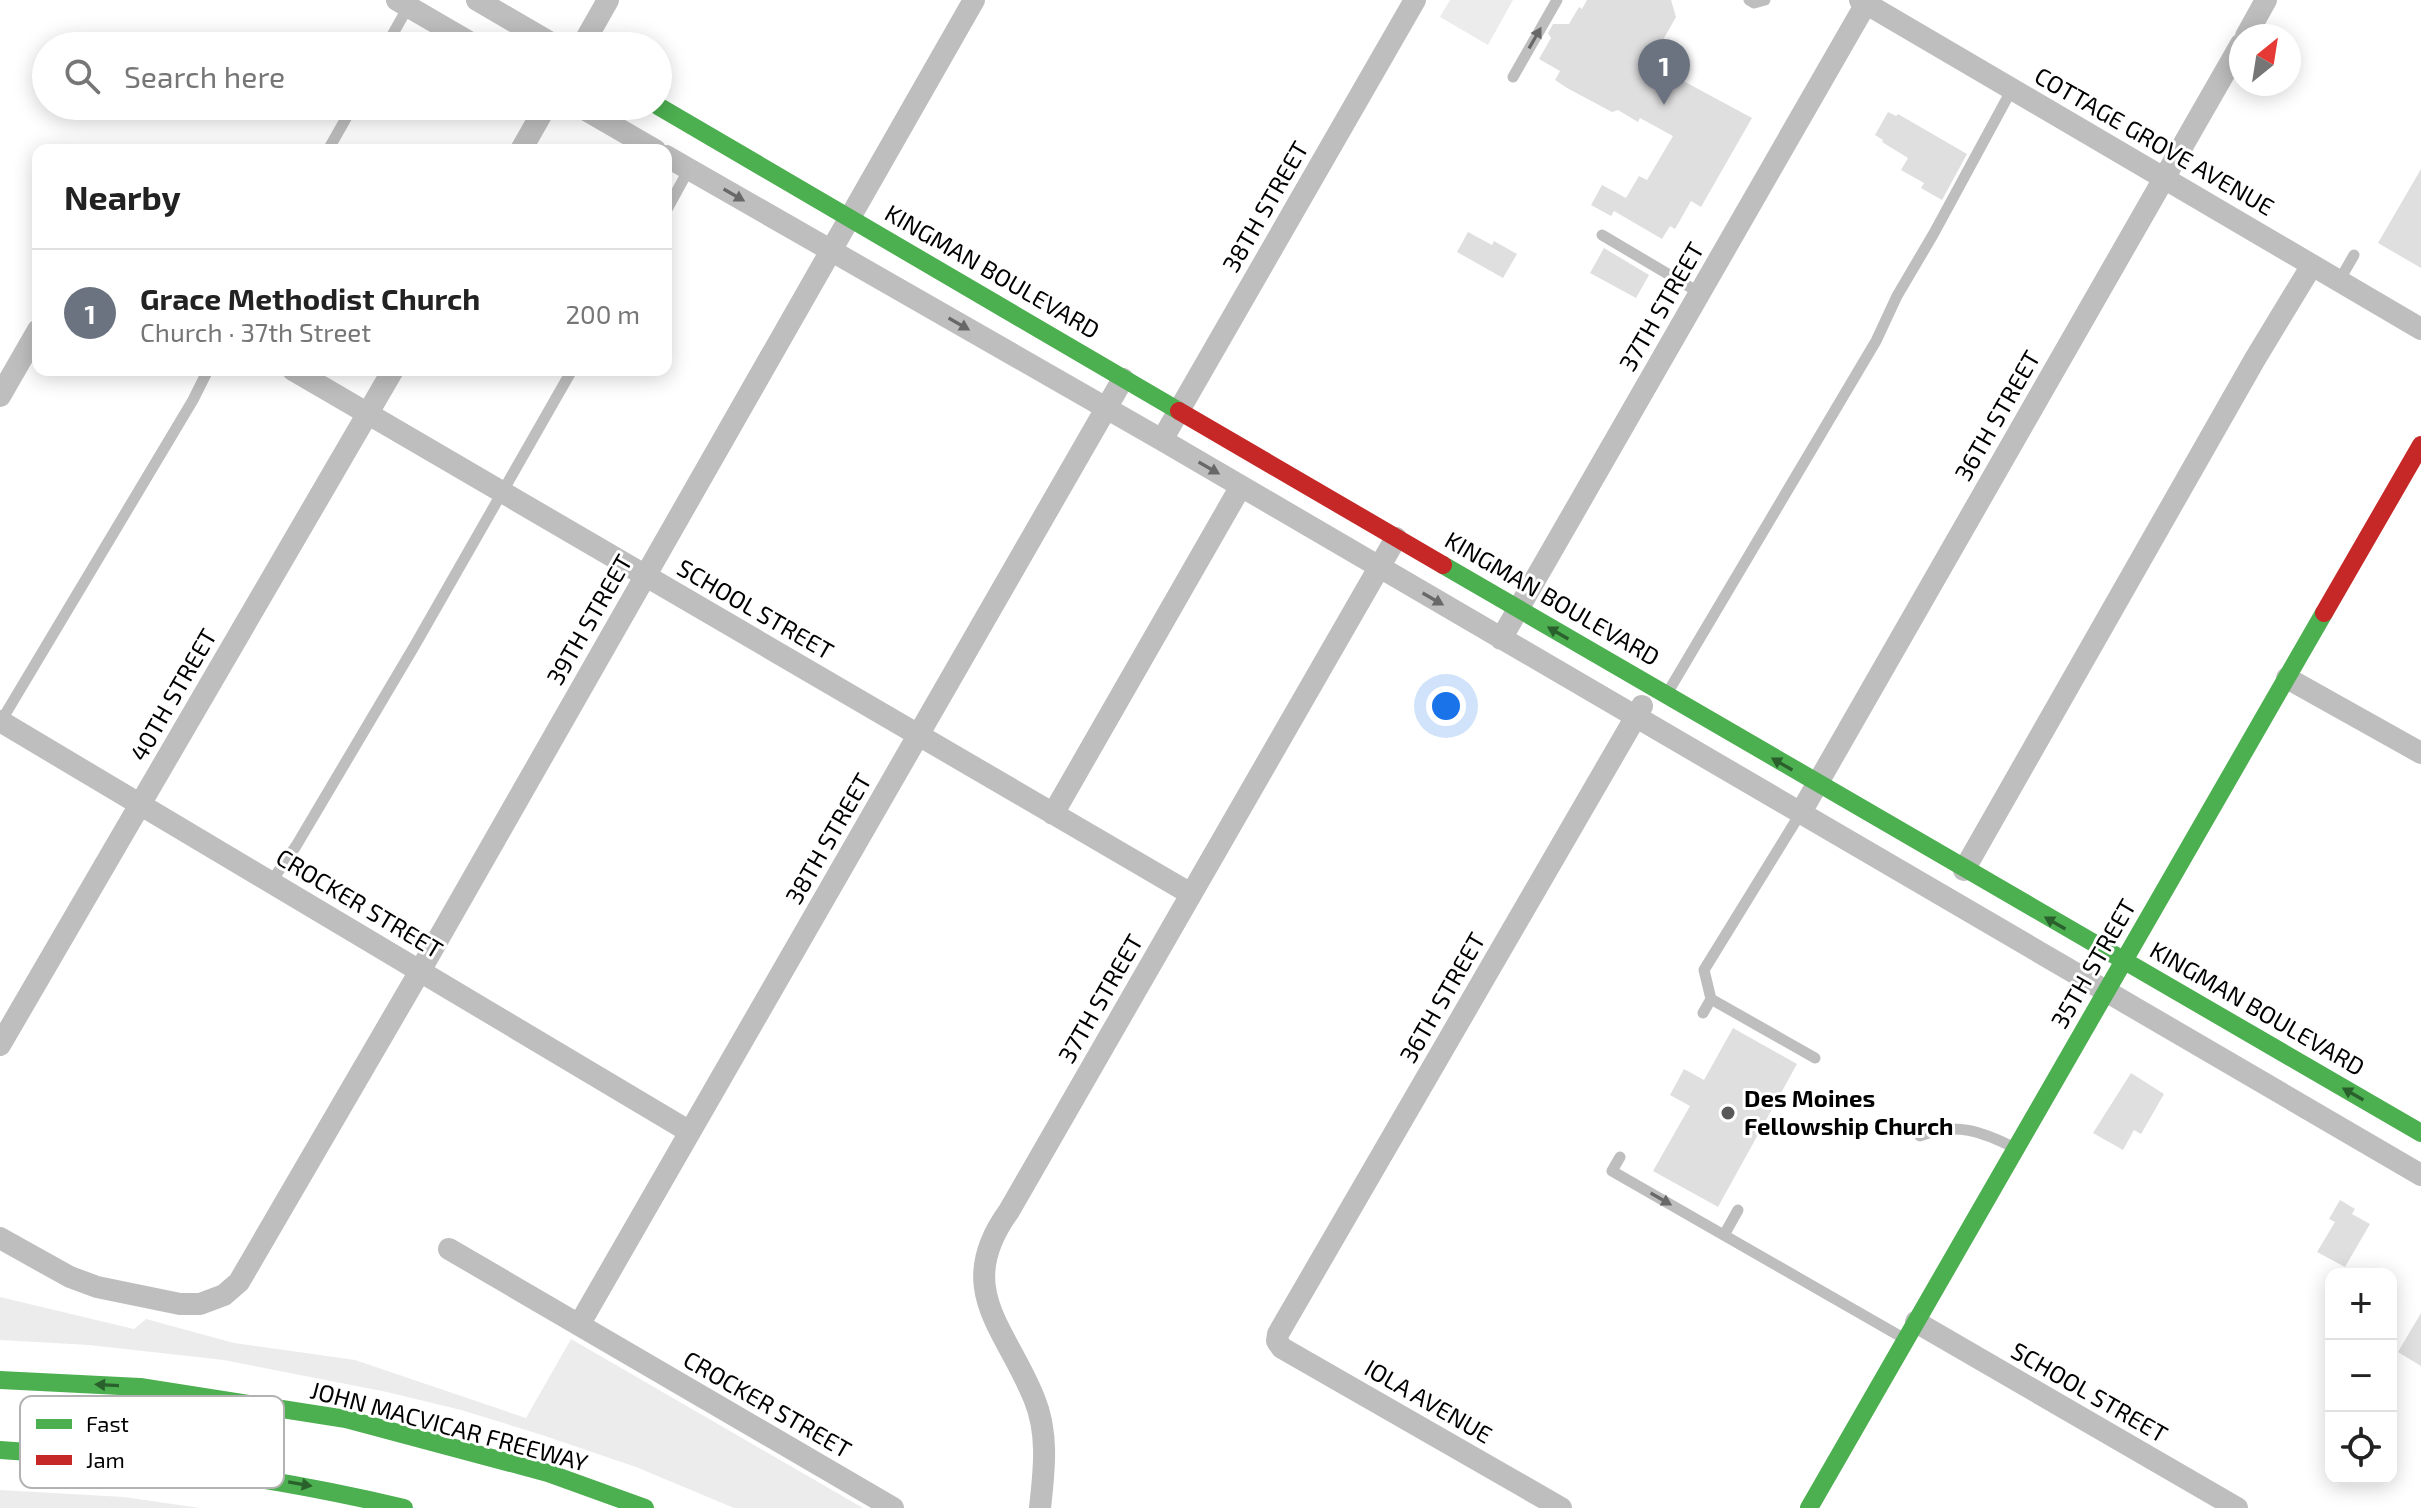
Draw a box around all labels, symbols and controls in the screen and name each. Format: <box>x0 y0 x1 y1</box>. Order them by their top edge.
north arrow <box>2229 24 2301 96</box>
one-way arrow <box>1528 27 1542 50</box>
search box <box>32 32 672 120</box>
pin: 1 <box>1638 39 1690 105</box>
icon: search <box>60 54 104 98</box>
text: Search here <box>124 58 285 94</box>
street label: COTTAGE GROVE AVENUE <box>2030 60 2280 221</box>
street label: 38TH STREET <box>1216 136 1314 277</box>
text: Nearby <box>64 176 181 217</box>
one-way arrow <box>722 188 745 202</box>
street label: KINGMAN BOULEVARD <box>880 197 1105 344</box>
street label: 37TH STREET <box>1612 237 1709 376</box>
text: Grace Methodist Church <box>140 280 480 316</box>
text: 1 <box>84 298 96 329</box>
text: 200 m <box>565 298 640 329</box>
text: Church · 37th Street <box>140 316 371 347</box>
one-way arrow <box>948 317 970 331</box>
street label: 36TH STREET <box>1948 345 2046 485</box>
one-way arrow <box>1198 461 1220 475</box>
street label: KINGMAN BOULEVARD <box>1440 524 1665 671</box>
street label: 39TH STREET <box>540 549 638 689</box>
street label: SCHOOL STREET <box>673 552 839 665</box>
one-way arrow <box>1422 592 1444 606</box>
street label: 40TH STREET <box>123 623 222 765</box>
one-way arrow <box>1547 626 1569 640</box>
your location <box>1426 686 1466 726</box>
one-way arrow <box>1771 757 1793 771</box>
street label: 38TH STREET <box>779 768 877 909</box>
street label: CROCKER STREET <box>271 842 448 964</box>
street label: 35TH STREET <box>2044 893 2141 1033</box>
one-way arrow <box>2044 916 2066 930</box>
street label: 36TH STREET <box>1393 927 1491 1067</box>
street label: 37TH STREET <box>1051 929 1148 1068</box>
street label: KINGMAN BOULEVARD <box>2145 934 2370 1081</box>
place label: Des Moines Fellowship Church <box>1744 1083 1954 1140</box>
one-way arrow <box>2342 1088 2365 1101</box>
marker: Des Moines Fellowship Church <box>1719 1104 1737 1122</box>
one-way arrow <box>1650 1192 1672 1206</box>
map controls <box>2325 1268 2397 1484</box>
button: + <box>2325 1268 2397 1340</box>
street label: SCHOOL STREET <box>2007 1335 2173 1448</box>
button: − <box>2325 1340 2397 1412</box>
street label: CROCKER STREET <box>679 1344 857 1464</box>
street label: IOLA AVENUE <box>1360 1353 1498 1449</box>
street label: JOHN MACVICAR FREEWAY <box>308 1375 592 1477</box>
one-way arrow <box>94 1379 119 1392</box>
legend <box>20 1396 284 1488</box>
text: Fast <box>86 1410 129 1436</box>
button: locate <box>2325 1412 2397 1484</box>
text: Jam <box>86 1446 125 1472</box>
one-way arrow <box>287 1479 312 1491</box>

